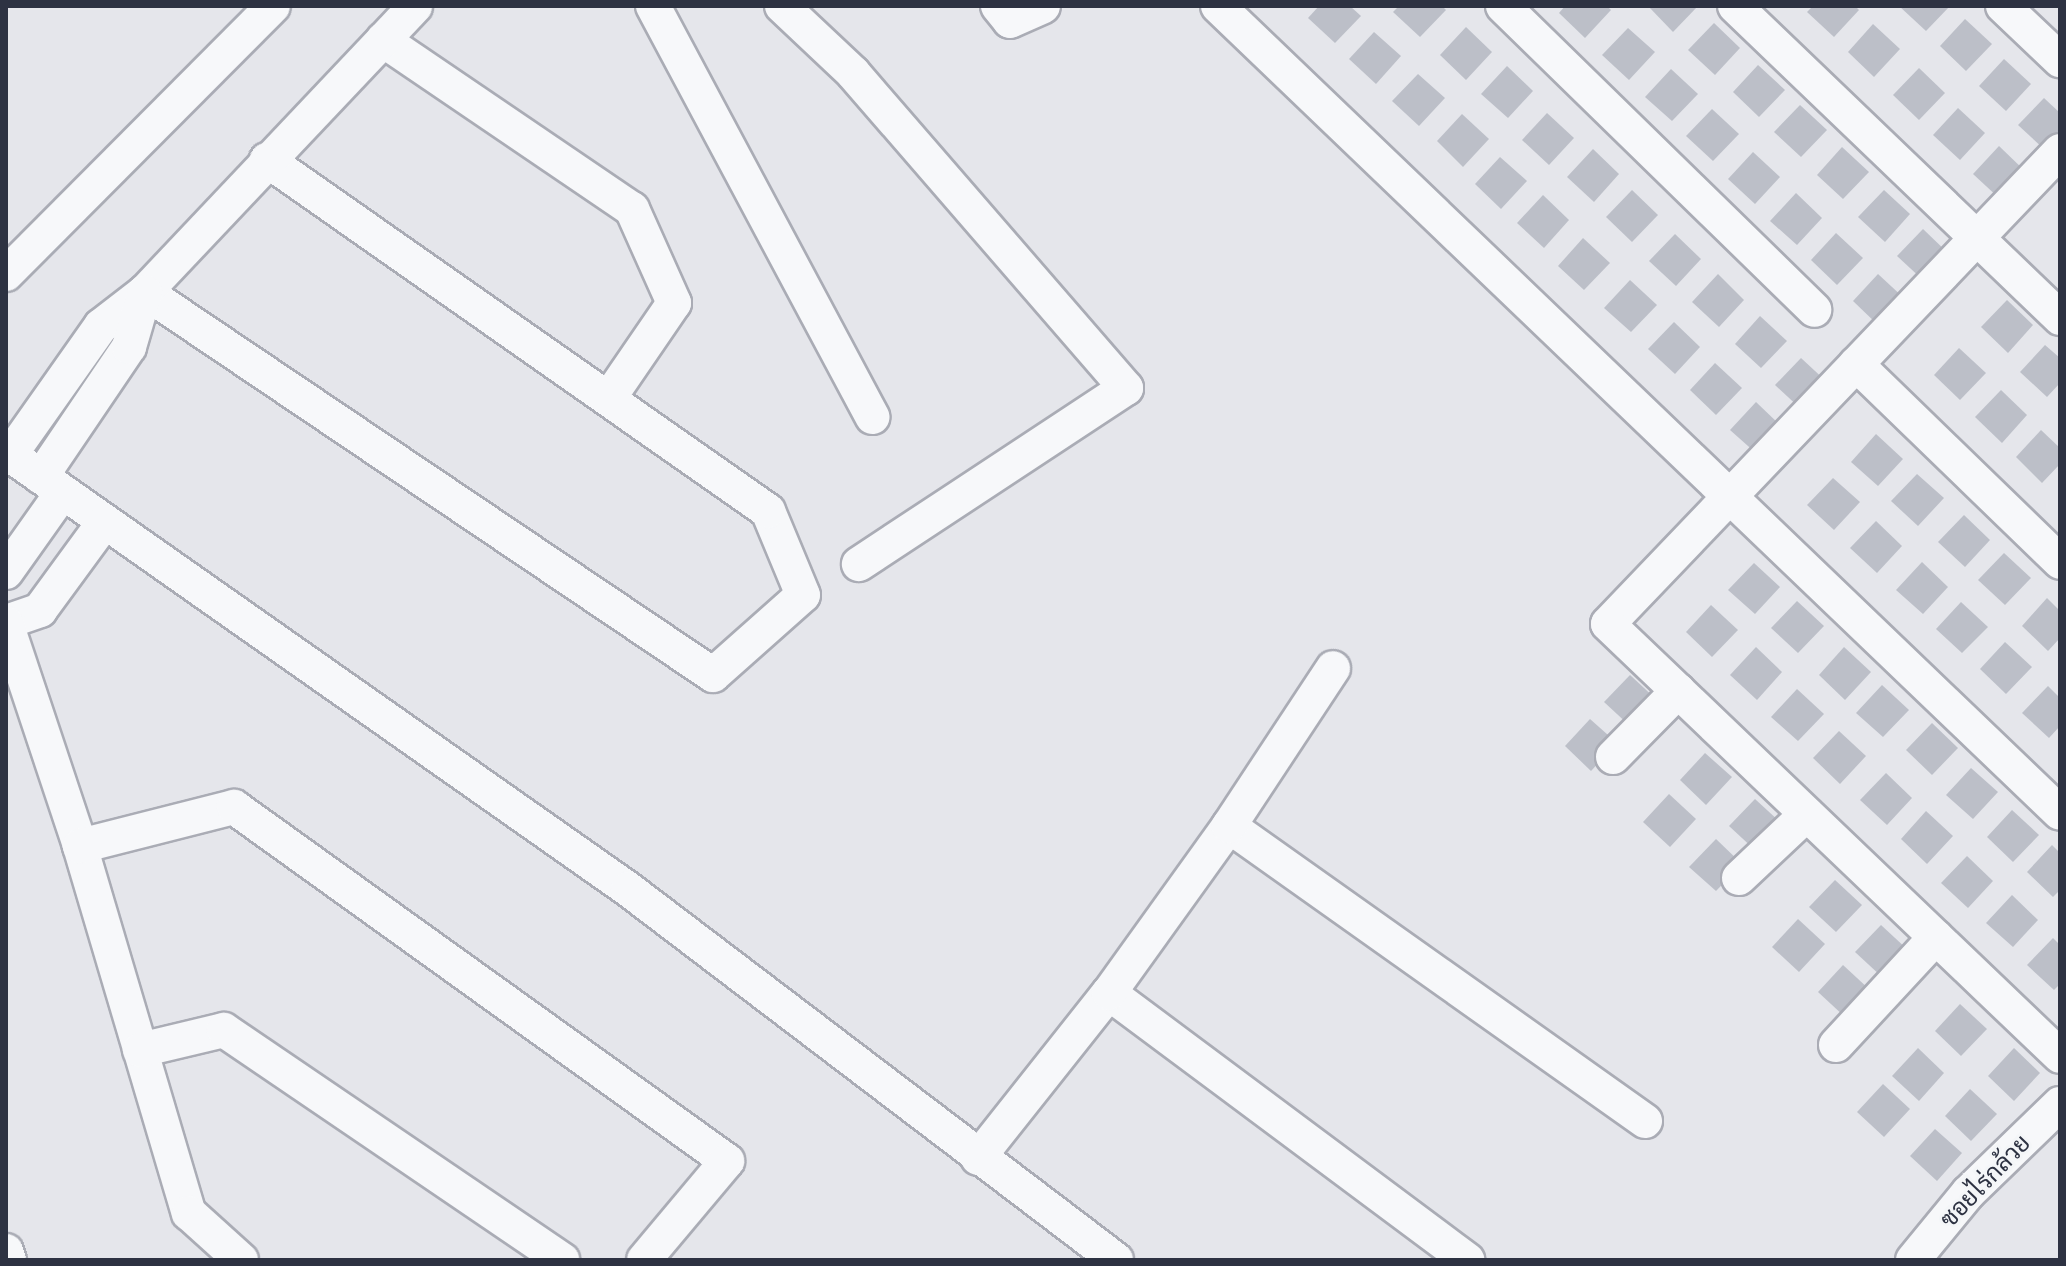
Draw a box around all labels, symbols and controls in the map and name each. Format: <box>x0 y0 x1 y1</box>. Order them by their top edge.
street label: ซอยไร่กล้วย <box>1934 1129 2036 1233</box>

